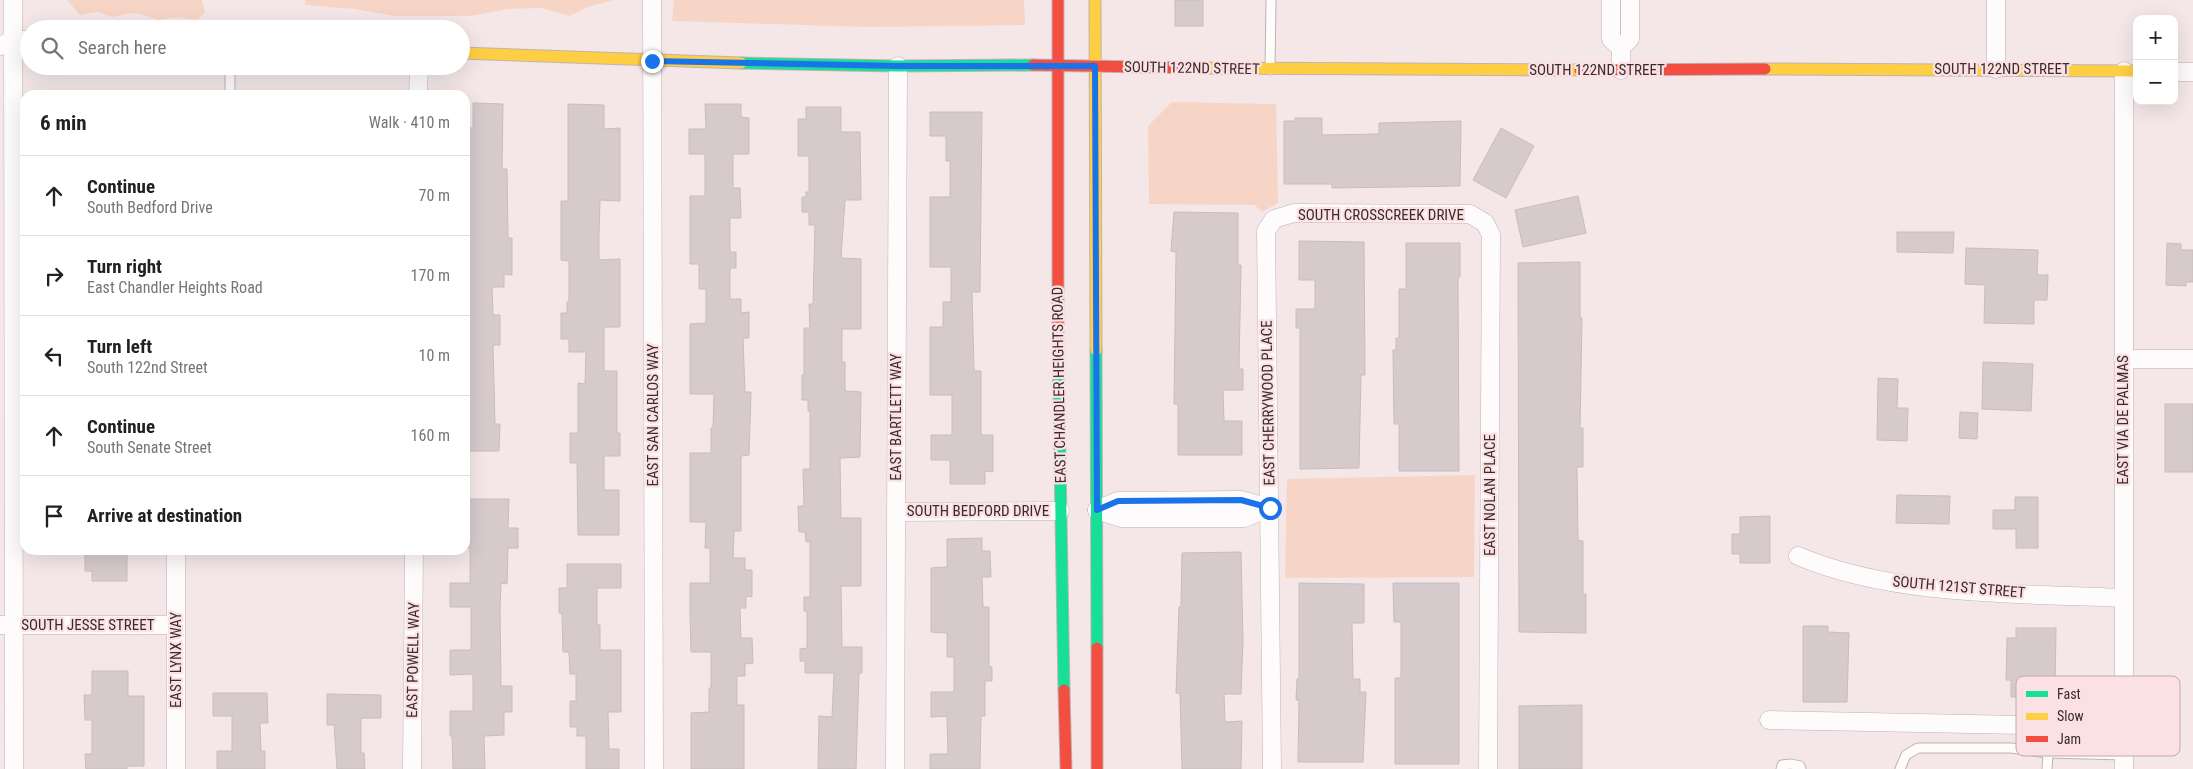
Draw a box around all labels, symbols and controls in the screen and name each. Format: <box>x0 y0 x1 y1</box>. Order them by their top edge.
map controls <box>2133 15 2178 105</box>
button: + <box>2133 15 2178 60</box>
search box <box>20 20 470 75</box>
icon: search <box>38 34 66 62</box>
text: Search here <box>78 36 166 59</box>
route end <box>641 50 664 73</box>
street label: SOUTH 122ND STREET <box>1124 58 1260 78</box>
street label: SOUTH 122ND STREET <box>1934 60 2070 78</box>
button: − <box>2133 60 2178 105</box>
street label: SOUTH 122ND STREET <box>1529 61 1665 79</box>
text: 6 min <box>40 111 87 135</box>
text: Walk · 410 m <box>369 113 450 132</box>
text: Continue <box>87 175 155 198</box>
icon: ahead <box>40 182 68 210</box>
text: 70 m <box>418 186 450 205</box>
text: South Bedford Drive <box>87 198 213 217</box>
street label: SOUTH CROSSCREEK DRIVE <box>1298 206 1464 224</box>
text: Turn right <box>87 255 162 278</box>
icon: right <box>40 262 68 290</box>
text: 170 m <box>411 266 450 285</box>
text: East Chandler Heights Road <box>87 278 263 297</box>
street label: EAST CHANDLER HEIGHTS ROAD <box>1048 287 1070 483</box>
street label: EAST CHERRYWOOD PLACE <box>1258 320 1278 486</box>
text: Turn left <box>87 335 152 358</box>
icon: left <box>40 342 68 370</box>
street label: EAST SAN CARLOS WAY <box>644 343 662 486</box>
text: 10 m <box>418 346 450 365</box>
street label: EAST BARTLETT WAY <box>887 353 905 481</box>
street label: EAST VIA DE PALMAS <box>2114 355 2132 485</box>
text: South 122nd Street <box>87 358 208 377</box>
text: Continue <box>87 415 155 438</box>
icon: ahead <box>40 422 68 450</box>
text: 160 m <box>411 426 450 445</box>
street label: EAST NOLAN PLACE <box>1481 434 1499 556</box>
text: South Senate Street <box>87 438 212 457</box>
route start <box>1259 497 1282 520</box>
icon: arrive <box>40 502 68 530</box>
street label: SOUTH BEDFORD DRIVE <box>907 502 1049 520</box>
text: Arrive at destination <box>87 504 242 527</box>
street label: SOUTH 121ST STREET <box>1892 572 2026 602</box>
street label: EAST POWELL WAY <box>403 602 423 718</box>
street label: EAST LYNX WAY <box>167 612 185 708</box>
street label: SOUTH JESSE STREET <box>21 616 155 634</box>
legend <box>2016 676 2180 756</box>
text: Fast <box>2057 686 2081 702</box>
text: Slow <box>2057 708 2084 724</box>
text: Jam <box>2057 731 2081 747</box>

